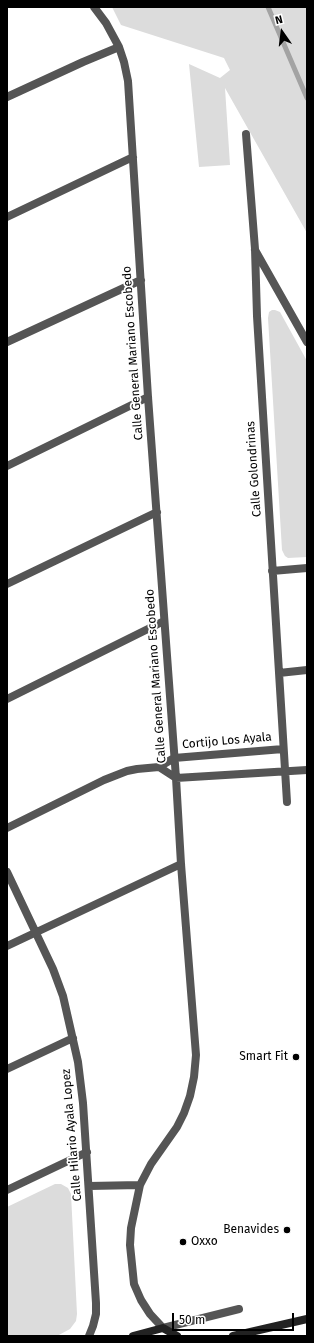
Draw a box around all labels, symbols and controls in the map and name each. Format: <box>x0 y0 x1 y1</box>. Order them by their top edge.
north arrow <box>262 12 302 52</box>
text: N <box>274 13 284 27</box>
street label: Calle General Mariano Escobedo <box>120 265 146 441</box>
street label: Calle Golondrinas <box>243 421 265 517</box>
street label: Calle General Mariano Escobedo <box>143 588 169 764</box>
street label: Cortijo Los Ayala <box>182 730 272 752</box>
place label: Smart Fit <box>239 1050 288 1064</box>
marker: Smart Fit <box>291 1052 301 1062</box>
street label: Calle Hilario Ayala Lopez <box>59 1068 85 1202</box>
place label: Benavides <box>223 1223 279 1237</box>
marker: Benavides <box>282 1225 292 1235</box>
place label: Oxxo <box>191 1235 218 1249</box>
marker: Oxxo <box>178 1237 188 1247</box>
scale bar <box>174 1305 296 1331</box>
text: 50 m <box>179 1313 205 1327</box>

